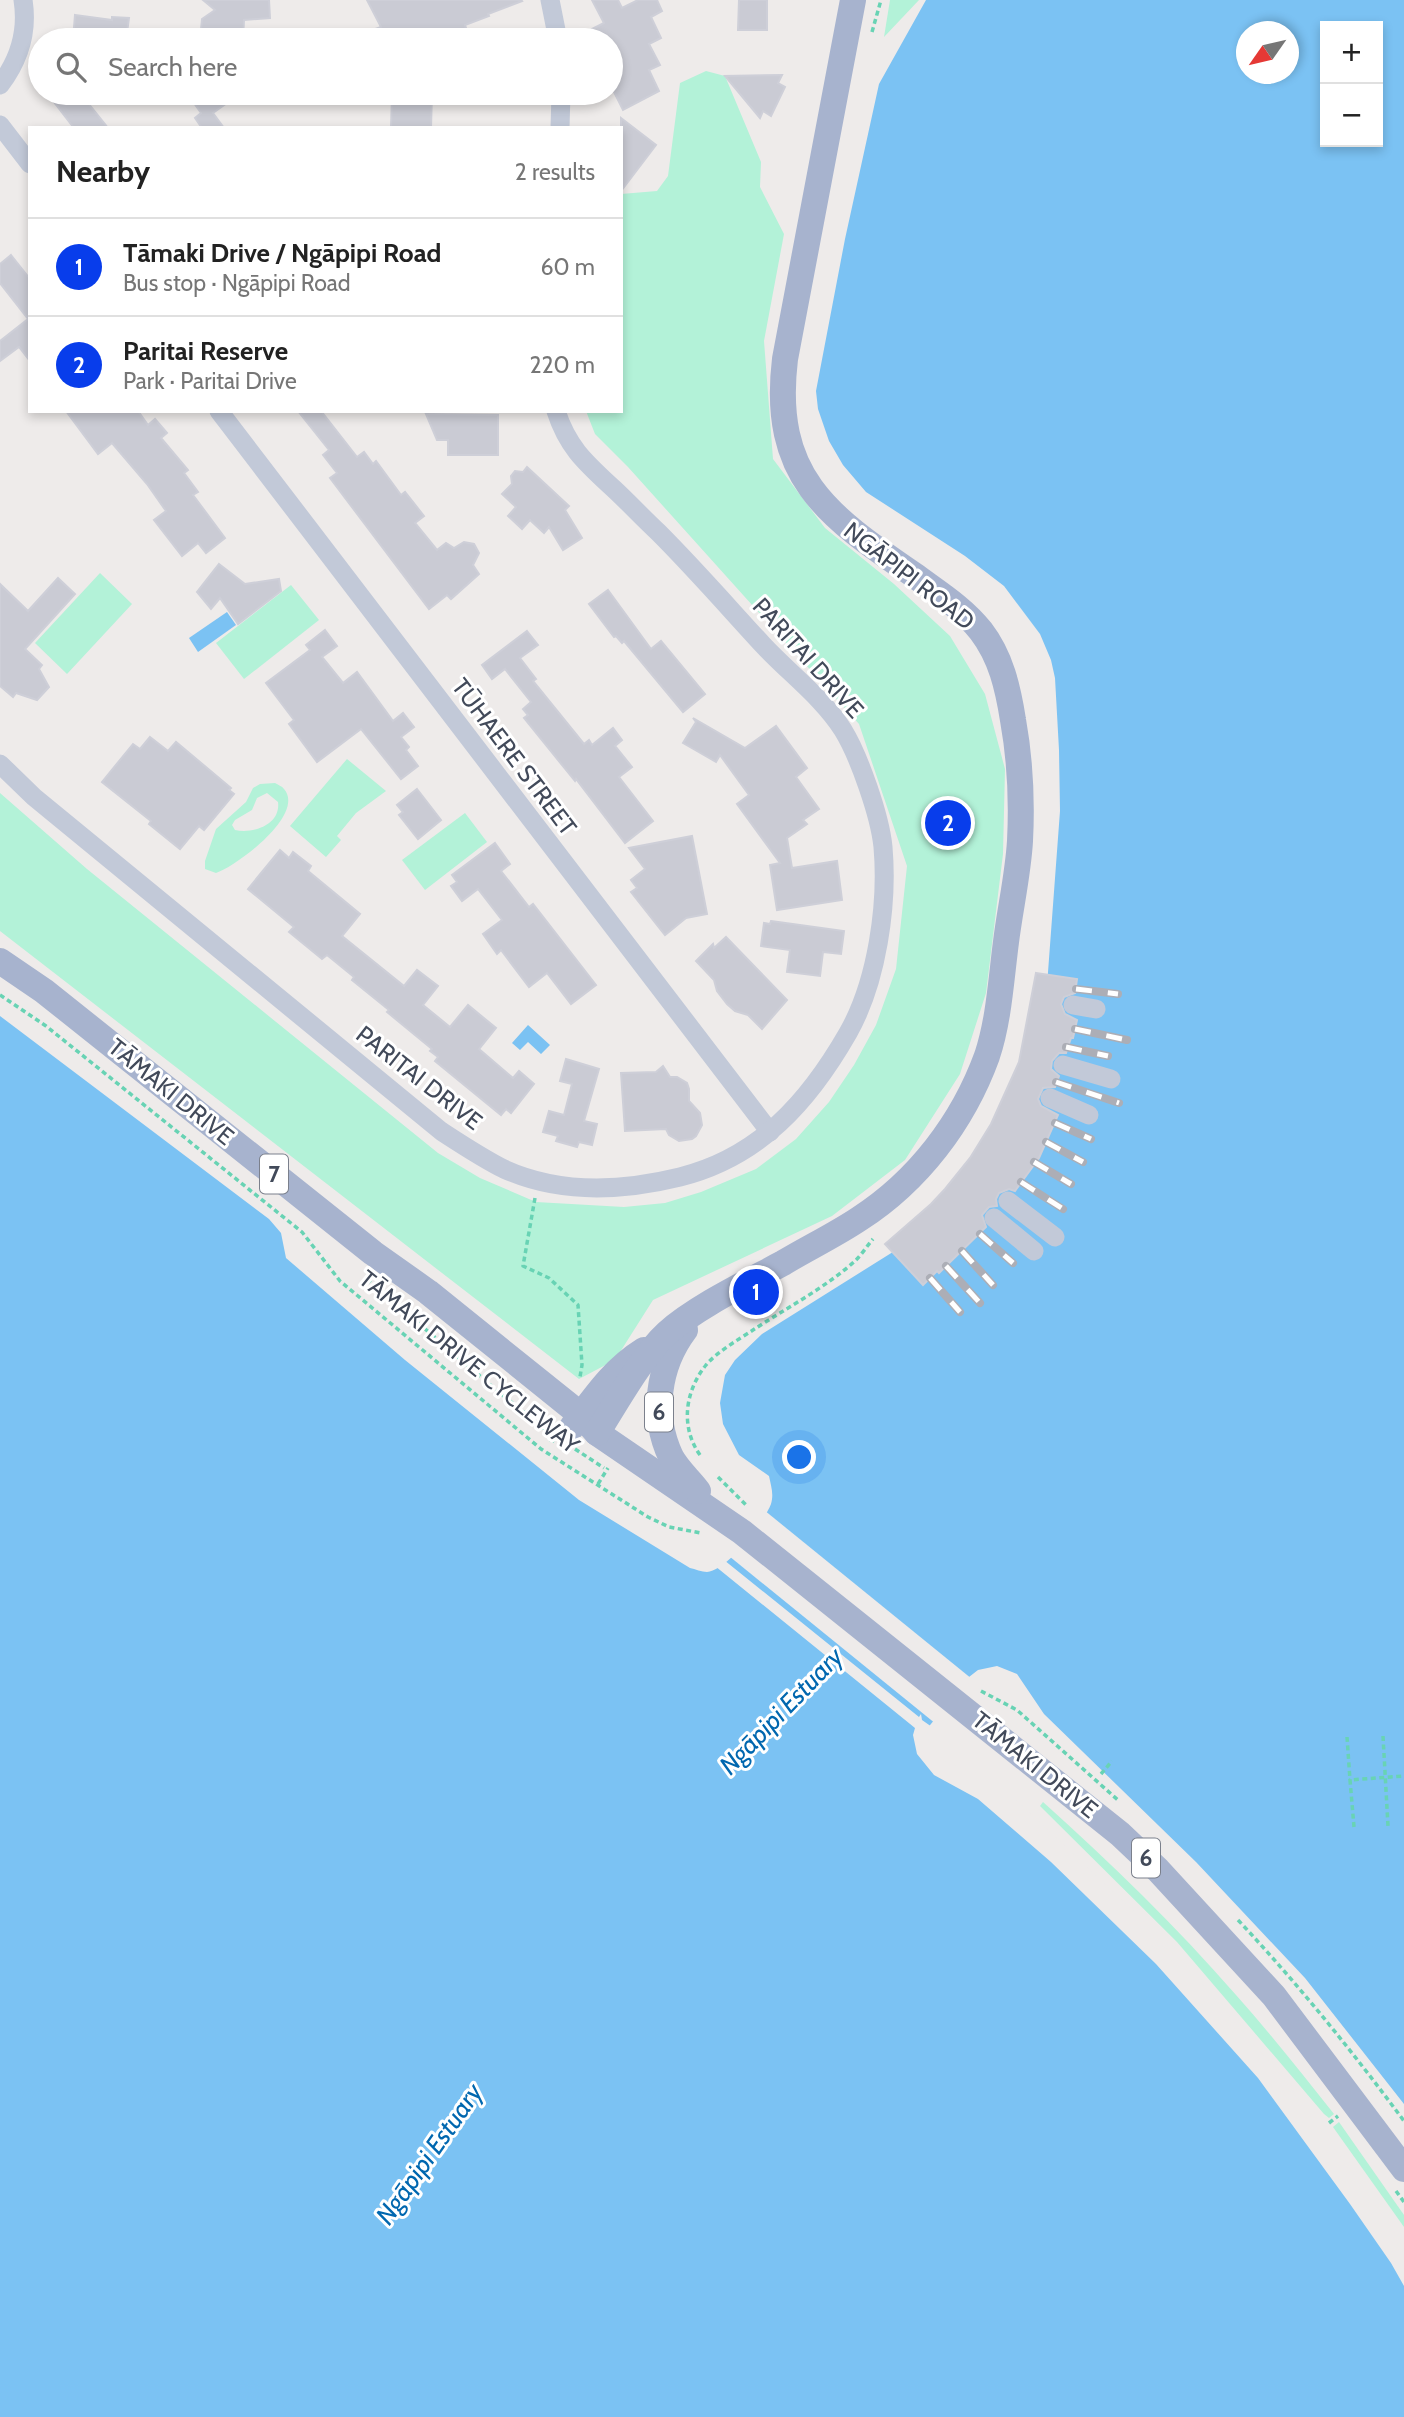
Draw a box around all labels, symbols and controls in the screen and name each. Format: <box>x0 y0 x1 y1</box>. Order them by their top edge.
north arrow <box>1236 21 1299 84</box>
map controls <box>1320 21 1383 147</box>
button: + <box>1320 21 1383 84</box>
search box <box>28 28 623 105</box>
icon: search <box>52 48 90 86</box>
text: Search here <box>108 51 237 83</box>
button: − <box>1320 84 1383 147</box>
text: Nearby <box>56 153 150 190</box>
text: 2 results <box>515 158 595 186</box>
text: Tāmaki Drive / Ngāpipi Road <box>123 237 441 269</box>
text: 1 <box>75 253 83 281</box>
text: 60 m <box>541 253 595 281</box>
text: Bus stop · Ngāpipi Road <box>123 269 351 297</box>
text: Paritai Reserve <box>123 335 288 367</box>
text: 2 <box>73 351 85 379</box>
text: 220 m <box>529 351 595 379</box>
text: Park · Paritai Drive <box>123 367 297 395</box>
street label: NGĀPIPI ROAD <box>838 516 980 636</box>
street label: PARITAI DRIVE <box>747 592 870 724</box>
street label: TŪHAERE STREET <box>446 672 583 841</box>
pin: 2 <box>925 797 971 849</box>
street label: PARITAI DRIVE <box>351 1019 488 1136</box>
street label: TĀMAKI DRIVE <box>103 1032 240 1151</box>
road number: 7 <box>260 1154 288 1194</box>
street label: TĀMAKI DRIVE CYCLEWAY <box>353 1264 586 1460</box>
pin: 1 <box>733 1266 779 1318</box>
road number: 6 <box>645 1392 673 1432</box>
your location <box>782 1440 816 1474</box>
water label: Ngāpipi Estuary <box>712 1640 850 1781</box>
street label: TĀMAKI DRIVE <box>967 1705 1104 1824</box>
road number: 6 <box>1132 1839 1160 1878</box>
water label: Ngāpipi Estuary <box>369 2077 490 2230</box>

